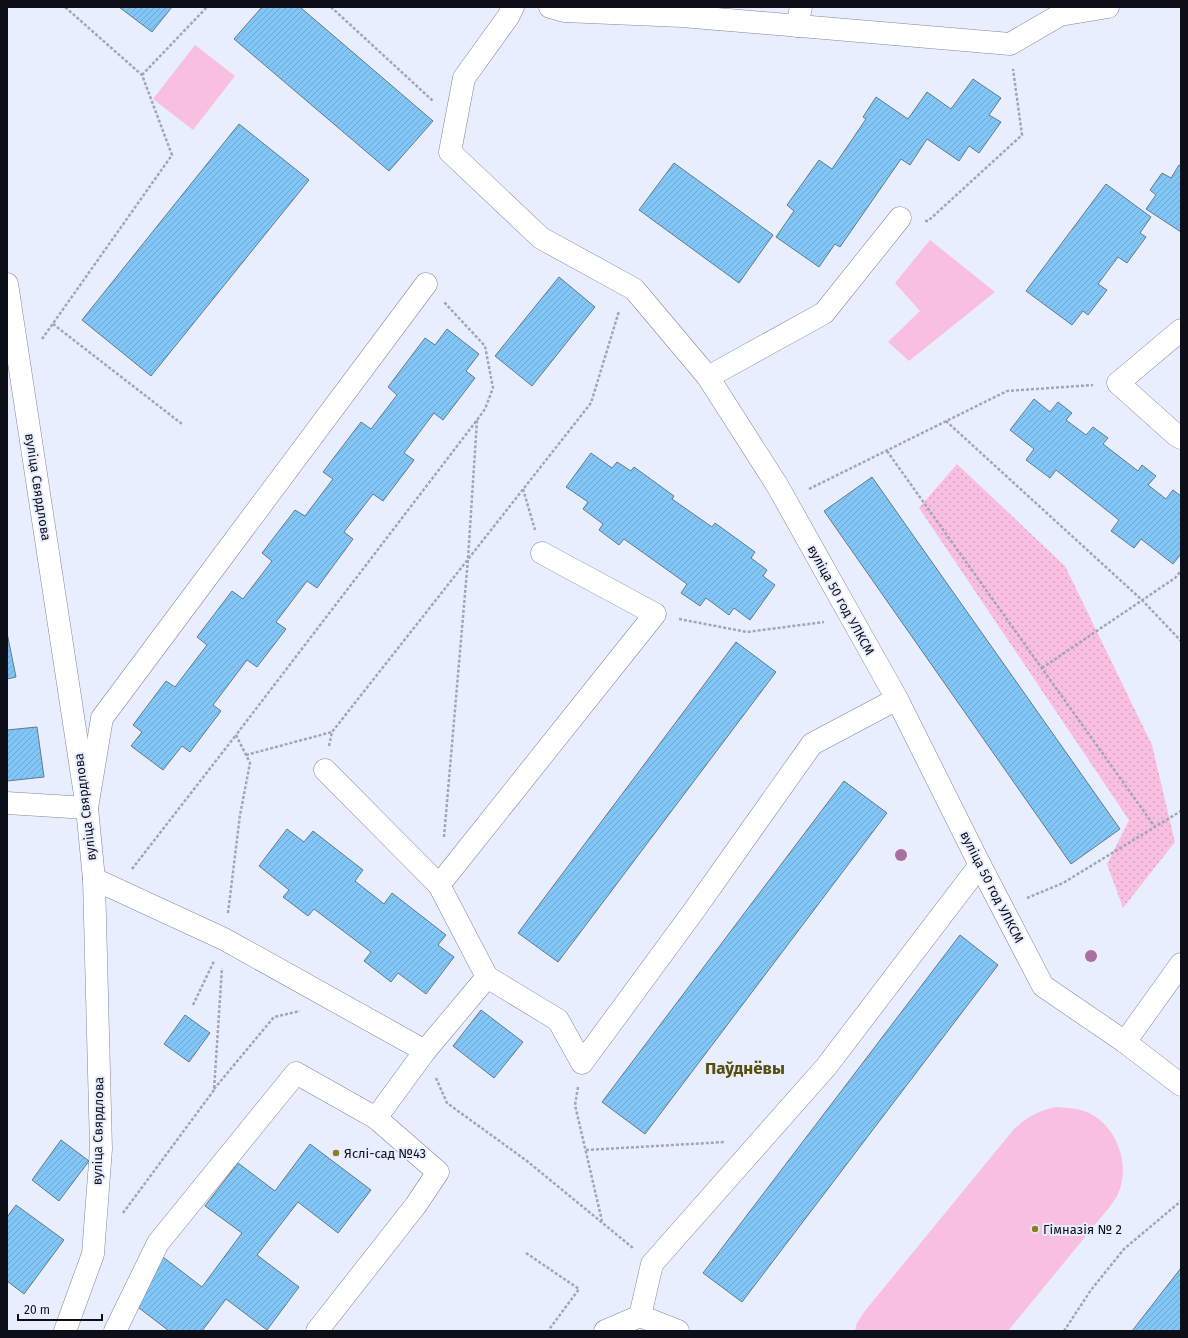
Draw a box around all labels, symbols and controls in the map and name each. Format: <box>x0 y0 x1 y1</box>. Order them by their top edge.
street label: вуліца Свярдлова <box>22 432 54 542</box>
street label: вуліца 50 год УЛКСМ <box>805 542 877 658</box>
street label: вуліца Свярдлова <box>71 752 99 862</box>
street label: вуліца 50 год УЛКСМ <box>957 829 1027 945</box>
district label: Паўднёвы <box>705 1058 785 1079</box>
street label: вуліца Свярдлова <box>90 1077 106 1185</box>
place label: Яслі-сад №43 <box>344 1146 426 1161</box>
marker: Яслі-сад №43 <box>331 1148 341 1158</box>
place label: Гімназія № 2 <box>1043 1222 1122 1237</box>
marker: Гімназія № 2 <box>1030 1224 1040 1234</box>
scale bar <box>18 1296 102 1322</box>
text: 20 m <box>24 1303 50 1317</box>

